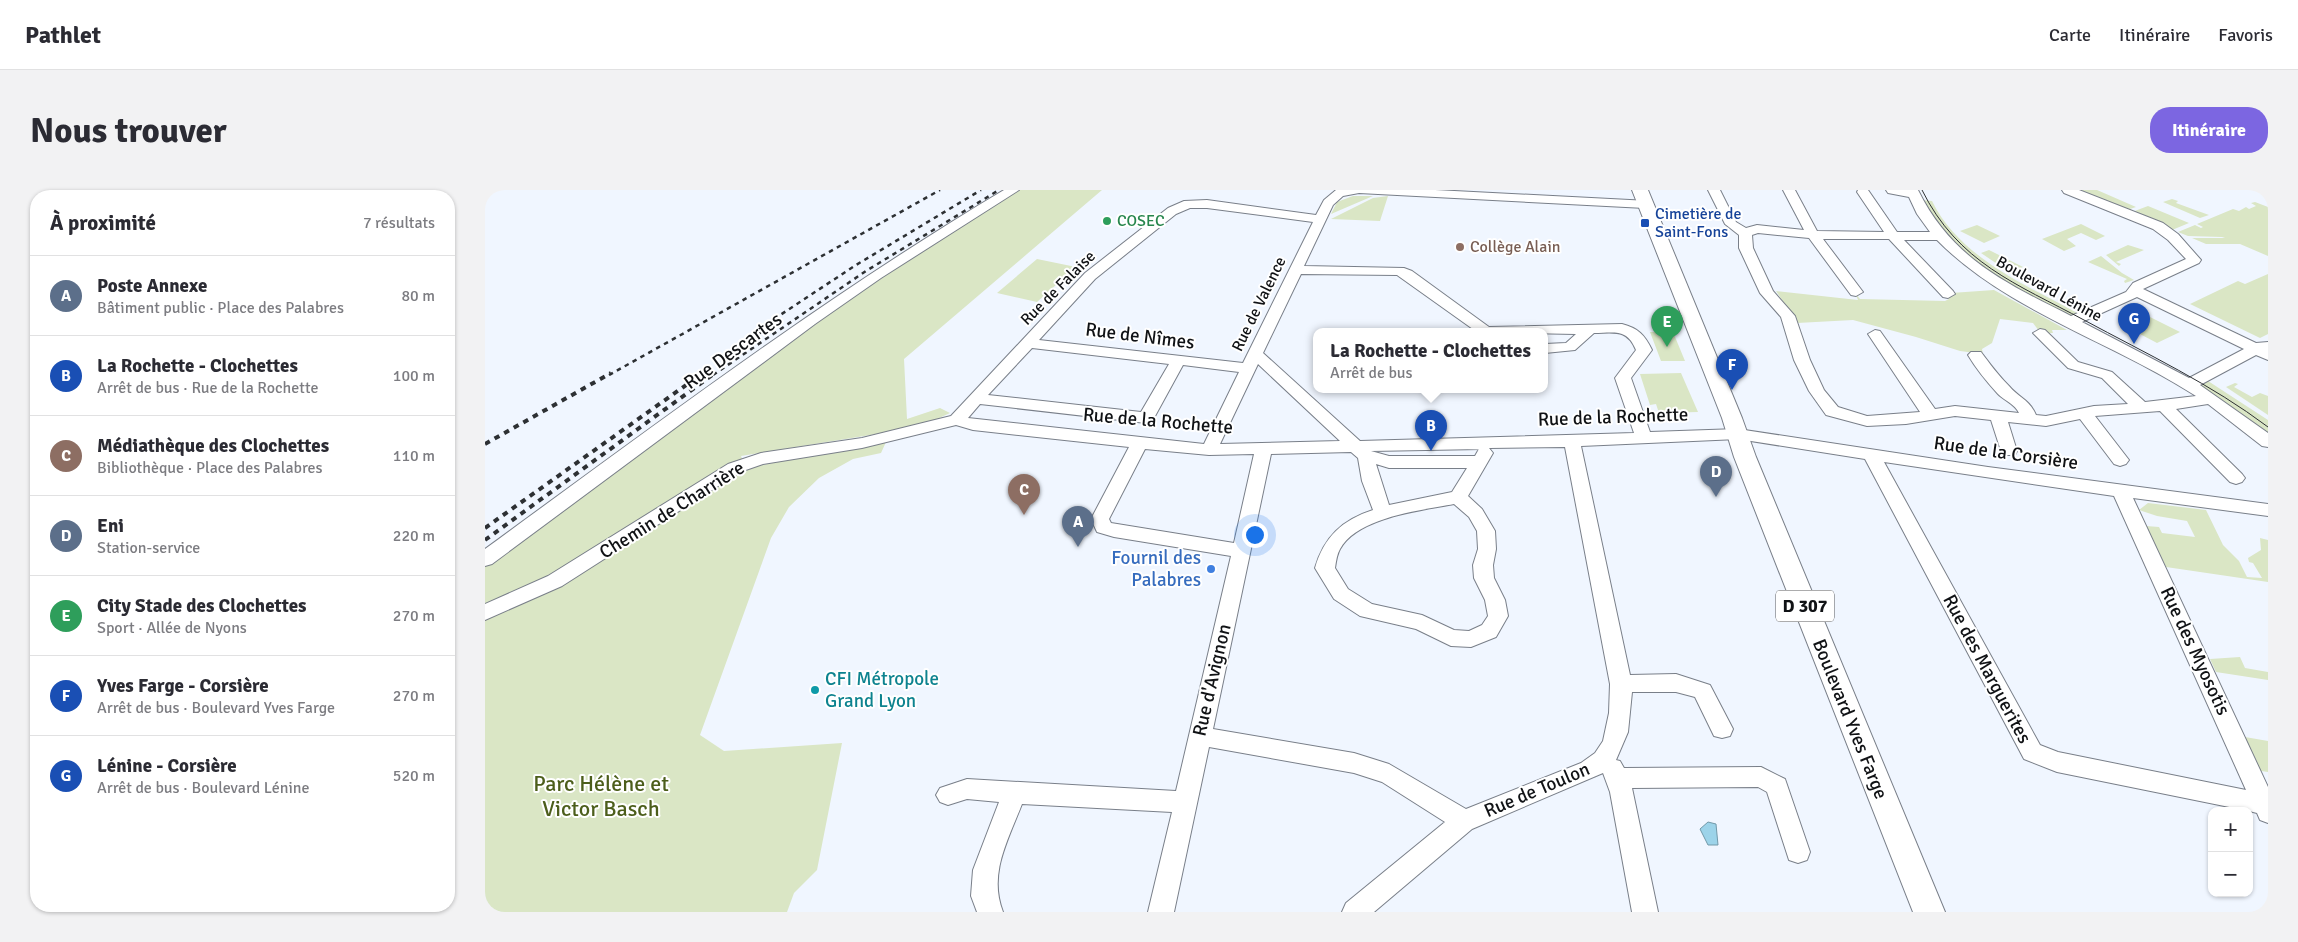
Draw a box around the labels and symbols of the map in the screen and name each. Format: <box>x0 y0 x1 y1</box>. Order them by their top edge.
place label: Cimetière de Saint-Fons <box>1655 204 1741 242</box>
place label: COSEC <box>1117 211 1165 231</box>
marker: COSEC <box>1101 215 1113 227</box>
marker: Cimetière de Saint-Fons <box>1639 217 1651 229</box>
place label: Collège Alain <box>1470 237 1560 257</box>
marker: Collège Alain <box>1454 241 1466 253</box>
street label: Rue de Falaise <box>1016 246 1100 330</box>
street label: Boulevard Lénine <box>1993 252 2105 326</box>
street label: Rue de Valence <box>1227 253 1291 355</box>
pin: G <box>2118 303 2150 344</box>
pin: E <box>1651 306 1683 347</box>
street label: Rue Descartes <box>679 307 787 395</box>
street label: Rue de Nîmes <box>1084 317 1196 355</box>
pin: F <box>1716 349 1748 390</box>
street label: Rue de la Rochette <box>1082 402 1234 440</box>
street label: Rue de la Rochette <box>1537 402 1689 432</box>
pin: B <box>1415 410 1447 451</box>
street label: Rue de la Corsière <box>1932 431 2080 475</box>
street label: Chemin de Charrière <box>595 456 749 564</box>
pin: D <box>1700 456 1732 497</box>
pin: C <box>1008 474 1040 515</box>
pin: A <box>1062 506 1094 547</box>
your location <box>1242 522 1268 548</box>
place label: Fournil des Palabres <box>1111 546 1201 592</box>
marker: Fournil des Palabres <box>1205 563 1217 575</box>
street label: Rue des Myosotis <box>2155 583 2235 719</box>
street label: Rue des Marguerites <box>1938 590 2036 748</box>
road number: D 307 <box>1776 591 1834 622</box>
street label: Rue d'Avignon <box>1187 622 1237 738</box>
street label: Boulevard Yves Farge <box>1807 635 1893 803</box>
place label: CFI Métropole Grand Lyon <box>825 667 939 713</box>
marker: CFI Métropole Grand Lyon <box>809 684 821 696</box>
street label: Rue de Toulon <box>1481 757 1593 823</box>
park label: Parc Hélène et Victor Basch <box>533 770 669 822</box>

